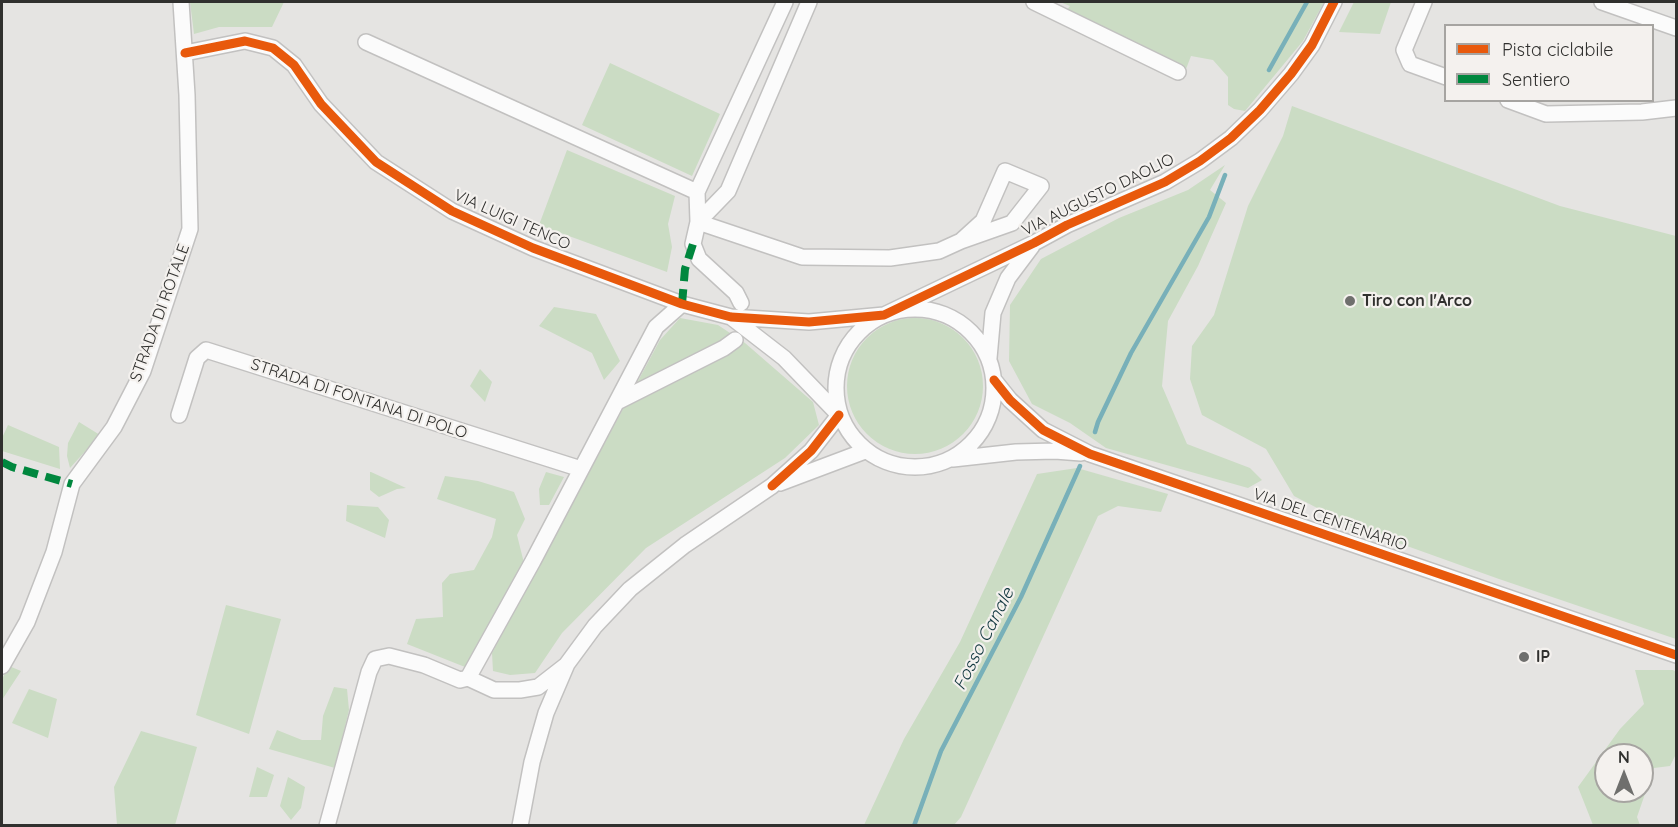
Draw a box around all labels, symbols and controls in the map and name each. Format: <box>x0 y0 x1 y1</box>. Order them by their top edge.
legend <box>1444 24 1654 102</box>
text: Pista ciclabile <box>1502 38 1613 61</box>
text: Sentiero <box>1502 68 1570 91</box>
street label: VIA AUGUSTO DAOLIO <box>1019 150 1177 240</box>
street label: VIA LUIGI TENCO <box>451 186 573 254</box>
street label: STRADA DI ROTALE <box>126 242 194 384</box>
place label: Tiro con l'Arco <box>1362 291 1472 311</box>
marker: Tiro con l'Arco <box>1343 294 1357 308</box>
street label: STRADA DI FONTANA DI POLO <box>248 355 470 443</box>
street label: VIA DEL CENTENARIO <box>1250 485 1410 555</box>
water label: Fosso Canale <box>949 584 1019 694</box>
place label: IP <box>1536 647 1550 667</box>
marker: IP <box>1517 650 1531 664</box>
north arrow <box>1594 743 1654 803</box>
text: N <box>1618 747 1630 767</box>

